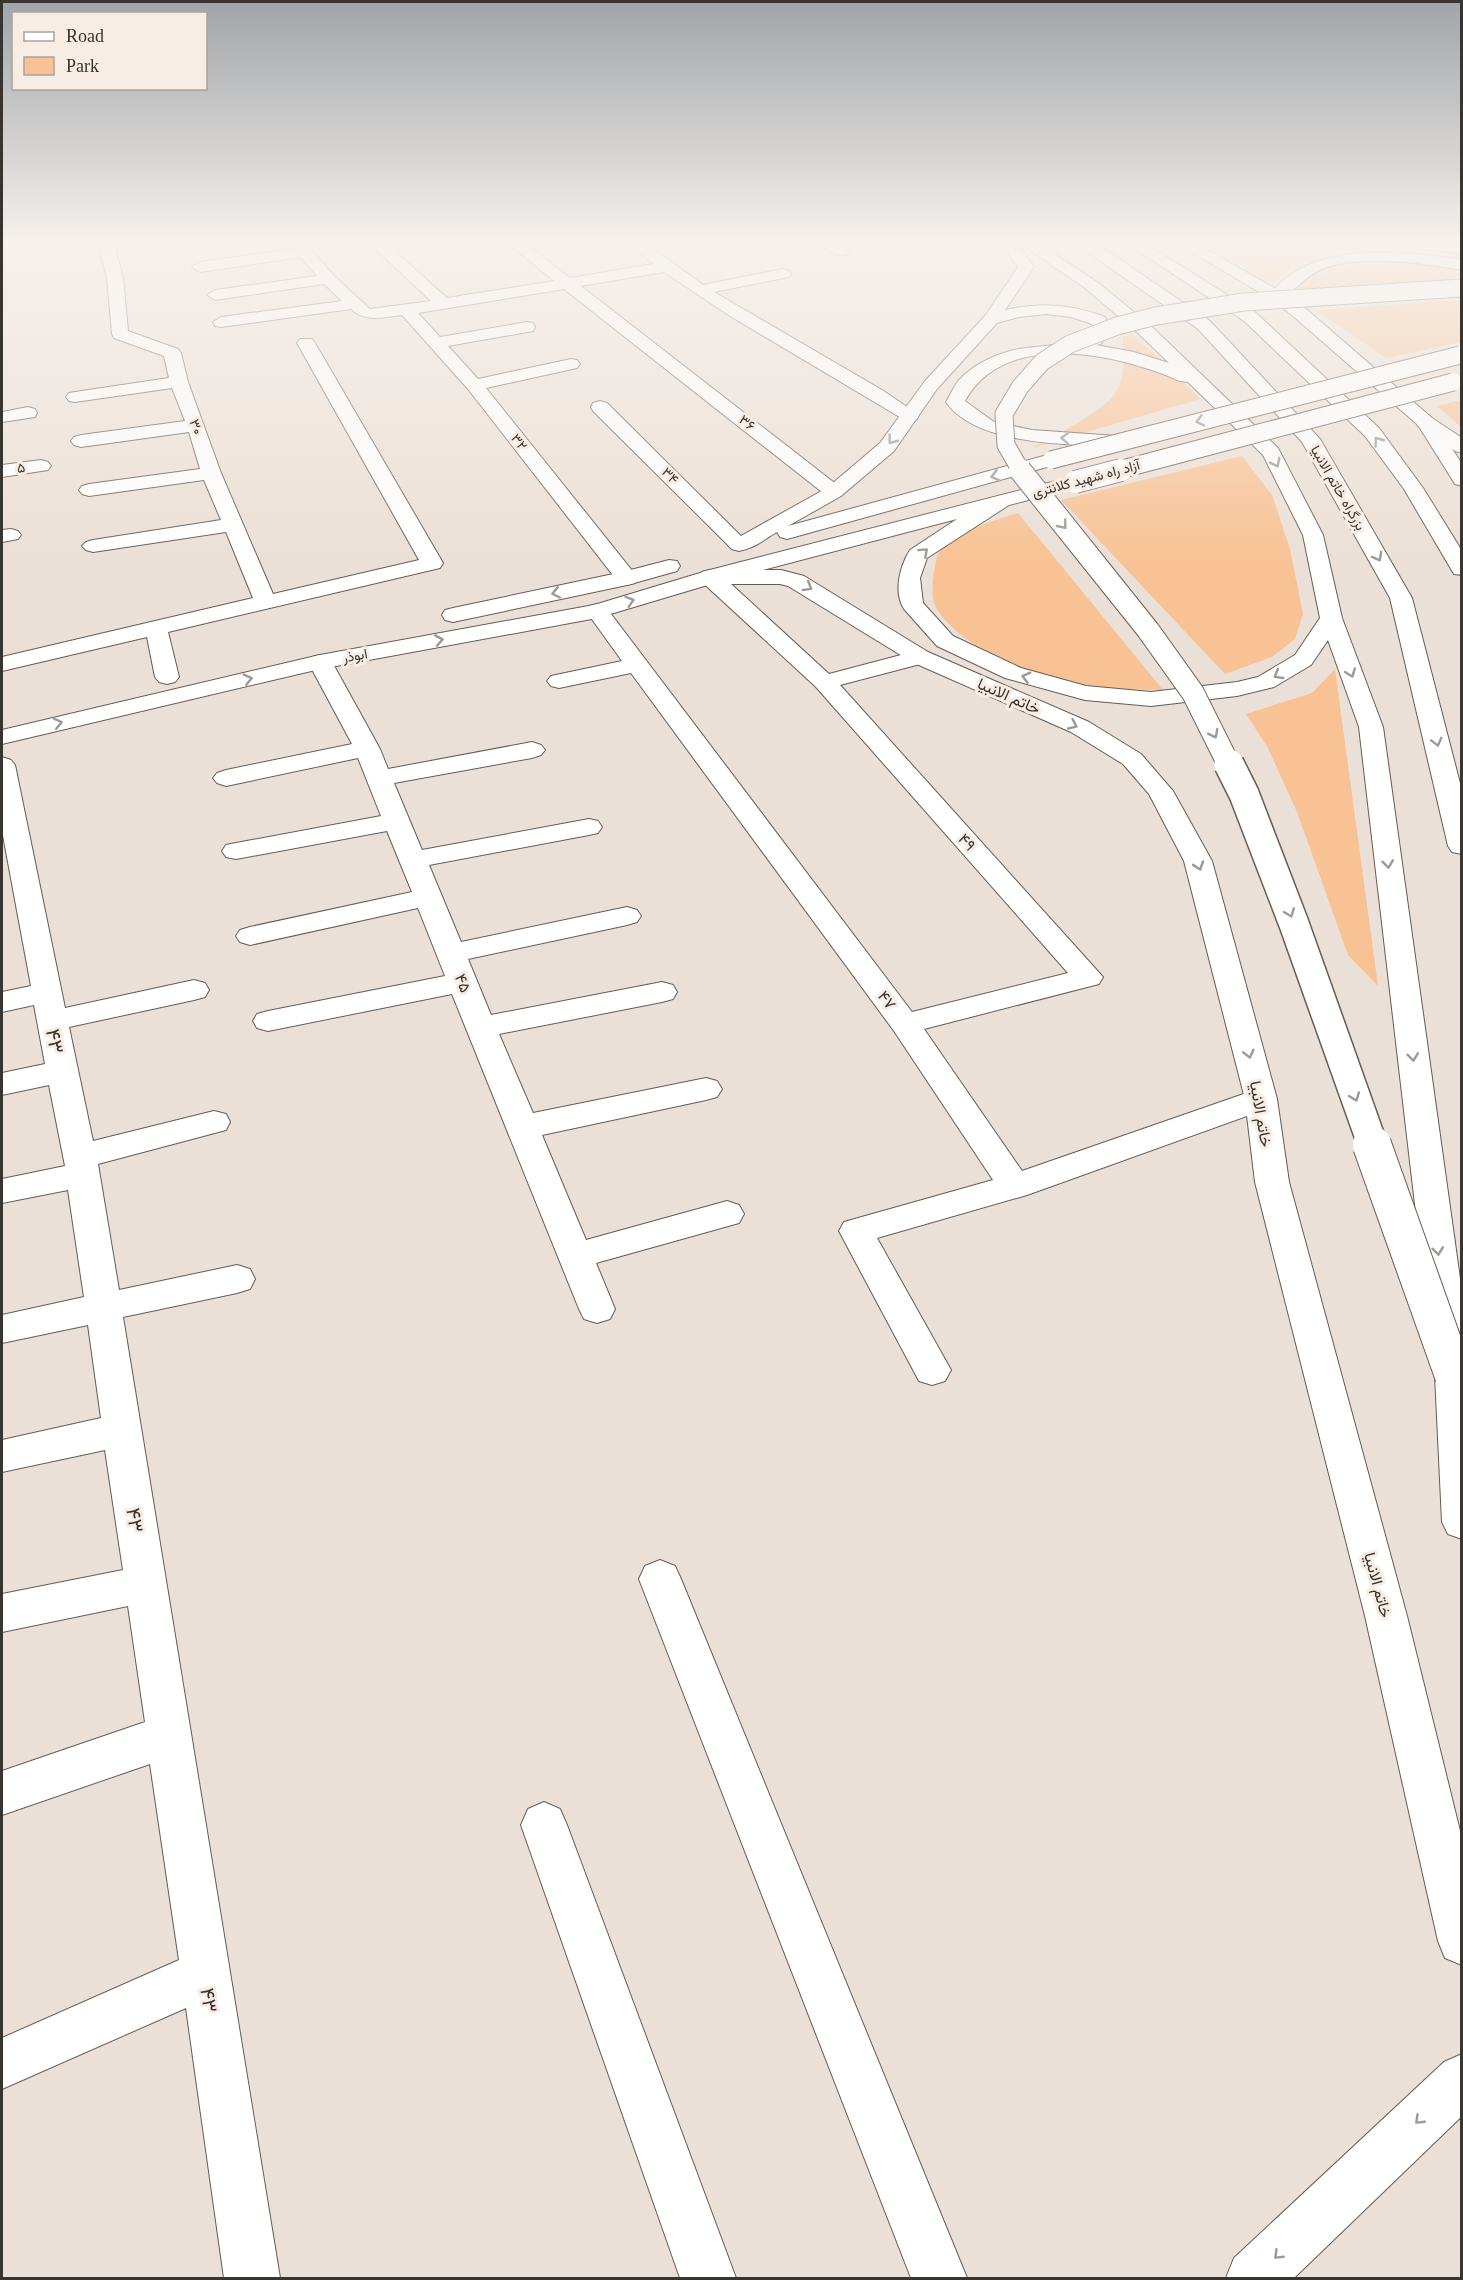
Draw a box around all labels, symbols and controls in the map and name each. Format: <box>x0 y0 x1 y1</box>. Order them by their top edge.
legend <box>12 12 207 90</box>
text: Road <box>66 26 104 46</box>
text: Park <box>66 56 99 76</box>
street label: ۳۶ <box>736 412 758 434</box>
one-way arrow <box>1195 414 1205 427</box>
street label: ۳۰ <box>186 417 206 437</box>
street label: ۳۲ <box>508 431 530 453</box>
one-way arrow <box>1061 431 1070 444</box>
one-way arrow <box>888 434 899 445</box>
one-way arrow <box>1374 436 1385 447</box>
street label: بزرگراه خاتم الانبیا <box>1307 443 1368 534</box>
one-way arrow <box>1269 456 1280 467</box>
street label: آزاد راه شهید کلانتری <box>1031 457 1143 502</box>
street label: ۵ <box>16 460 26 476</box>
street label: ۳۴ <box>659 465 681 487</box>
one-way arrow <box>990 469 1000 481</box>
one-way arrow <box>1056 519 1067 530</box>
one-way arrow <box>918 549 929 560</box>
one-way arrow <box>1371 551 1382 561</box>
one-way arrow <box>802 580 812 592</box>
one-way arrow <box>551 586 561 599</box>
one-way arrow <box>624 596 635 608</box>
one-way arrow <box>434 634 444 647</box>
street label: ابوذر <box>340 646 369 667</box>
one-way arrow <box>1344 667 1356 678</box>
one-way arrow <box>1274 668 1284 679</box>
one-way arrow <box>1021 671 1031 684</box>
one-way arrow <box>243 673 253 686</box>
street label: خاتم الانبیا <box>974 675 1043 719</box>
one-way arrow <box>1067 717 1078 729</box>
one-way arrow <box>53 718 63 731</box>
one-way arrow <box>1206 728 1218 739</box>
one-way arrow <box>1429 736 1442 746</box>
street label: ۴۹ <box>955 830 979 854</box>
one-way arrow <box>1382 859 1394 868</box>
one-way arrow <box>1192 860 1205 871</box>
one-way arrow <box>1283 907 1295 918</box>
street label: ۴۵ <box>452 971 474 995</box>
street label: ۴۷ <box>875 987 899 1013</box>
street label: ۴۳ <box>42 1027 68 1055</box>
one-way arrow <box>1242 1049 1255 1059</box>
one-way arrow <box>1407 1053 1419 1062</box>
street label: خاتم الانبیا <box>1245 1080 1275 1149</box>
one-way arrow <box>1348 1091 1361 1102</box>
one-way arrow <box>1431 1246 1444 1255</box>
street label: ۴۳ <box>122 1506 148 1534</box>
street label: خاتم الانبیا <box>1359 1551 1395 1620</box>
street label: ۴۳ <box>196 1986 222 2014</box>
one-way arrow <box>1416 2113 1427 2124</box>
one-way arrow <box>1275 2248 1286 2259</box>

